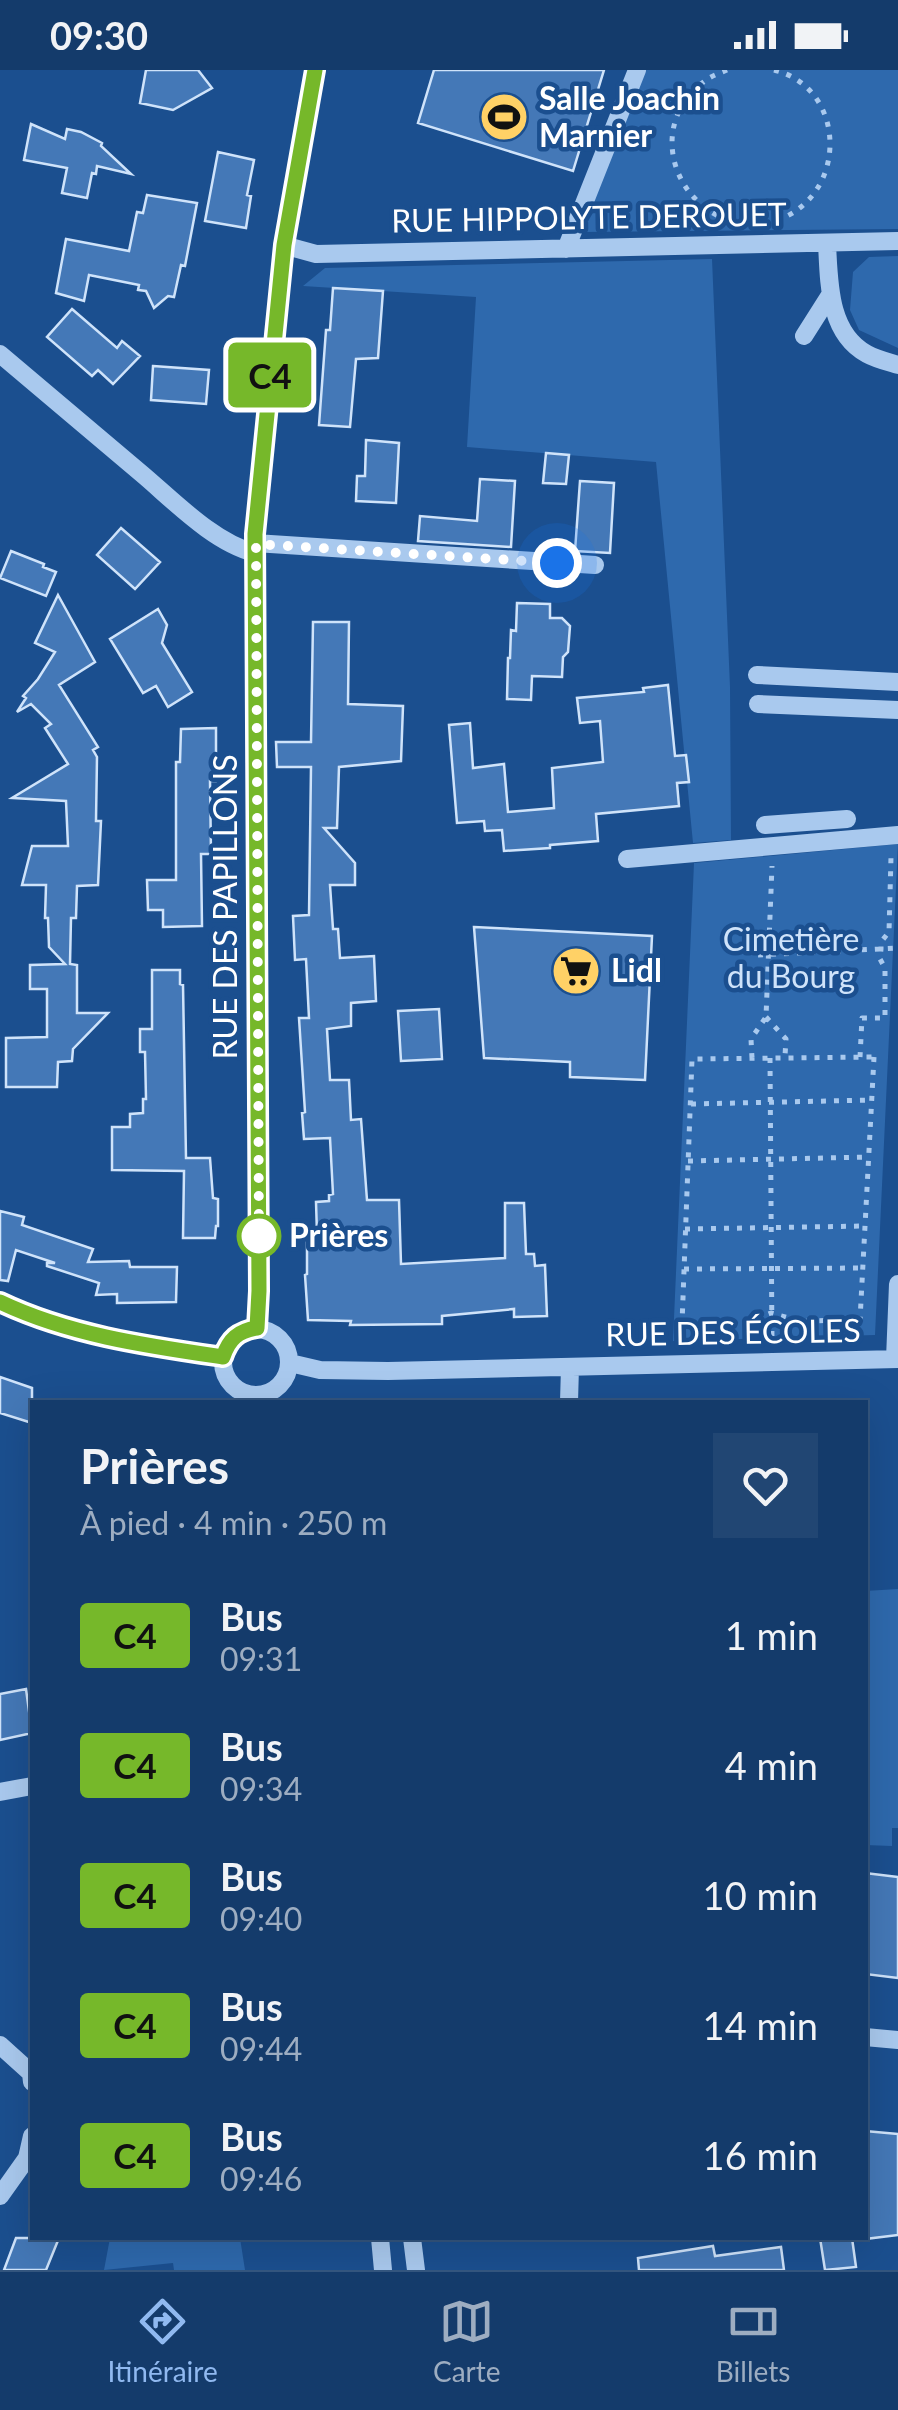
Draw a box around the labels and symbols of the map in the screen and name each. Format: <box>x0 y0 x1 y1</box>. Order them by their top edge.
place label: Salle Joachin Marnier <box>539 78 720 154</box>
sports icon: Salle Joachin Marnier <box>478 91 530 143</box>
street label: RUE HIPPOLYTE DEROUET <box>391 194 787 239</box>
line badge: C4 <box>225 342 315 408</box>
your location <box>532 538 582 588</box>
street label: RUE DES PAPILLONS <box>205 754 244 1060</box>
park label: Cimetière du Bourg <box>723 919 859 995</box>
supermarket icon: Lidl <box>550 945 602 997</box>
place label: Lidl <box>611 950 662 989</box>
marker: Prières <box>238 1215 280 1257</box>
place label: Prières <box>289 1215 388 1254</box>
street label: RUE DES ÉCOLES <box>605 1310 861 1353</box>

